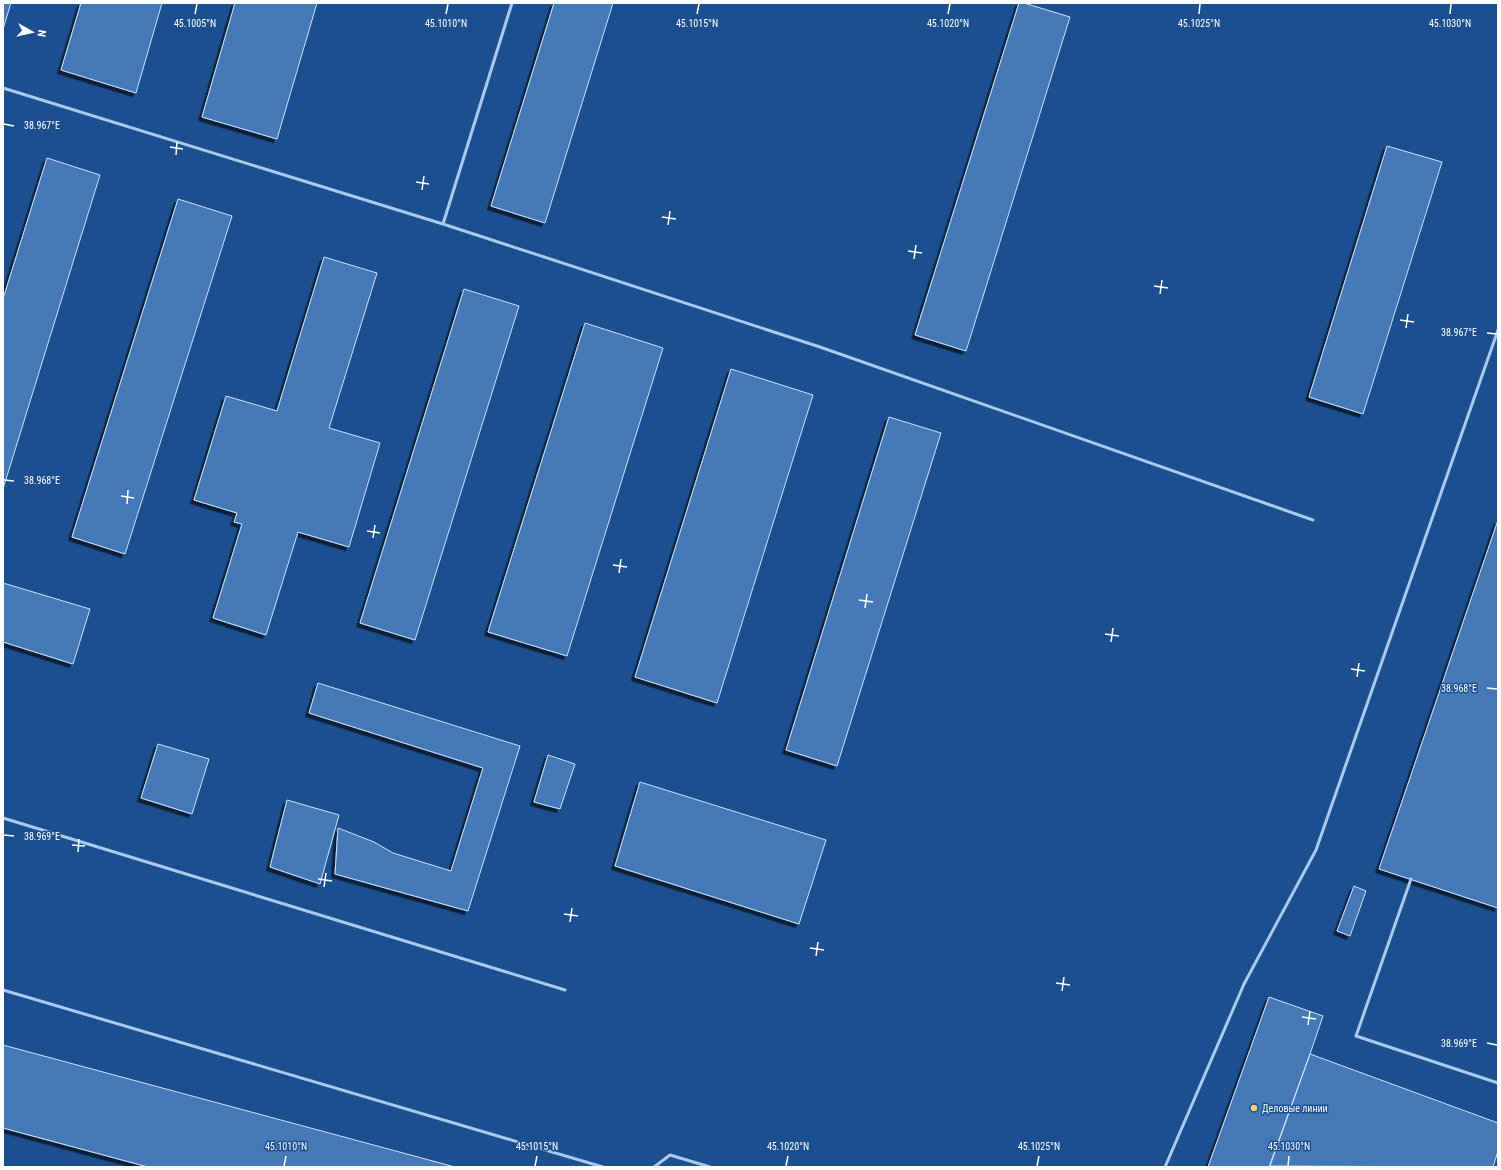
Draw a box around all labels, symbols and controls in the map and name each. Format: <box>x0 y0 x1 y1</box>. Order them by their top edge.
north arrow <box>12 12 52 52</box>
text: 45.1005°N <box>174 18 216 29</box>
text: 45.1010°N <box>425 18 467 29</box>
text: 45.1015°N <box>676 18 718 29</box>
text: 45.1020°N <box>927 18 969 29</box>
text: 45.1025°N <box>1178 18 1220 29</box>
text: 45.1030°N <box>1429 18 1471 29</box>
text: N <box>34 29 48 38</box>
text: 38.967°E <box>24 120 60 131</box>
text: 38.967°E <box>1441 327 1477 338</box>
text: 38.968°E <box>24 475 60 486</box>
text: 38.968°E <box>1441 683 1477 694</box>
text: 38.969°E <box>24 831 60 842</box>
text: 38.969°E <box>1441 1038 1477 1049</box>
marker: Деловые линии <box>1249 1103 1259 1113</box>
place label: Деловые линии <box>1262 1103 1328 1114</box>
text: 45.1010°N <box>265 1141 307 1152</box>
text: 45.1015°N <box>516 1141 558 1152</box>
text: 45.1020°N <box>767 1141 809 1152</box>
text: 45.1025°N <box>1018 1141 1060 1152</box>
text: 45.1030°N <box>1268 1141 1310 1152</box>

